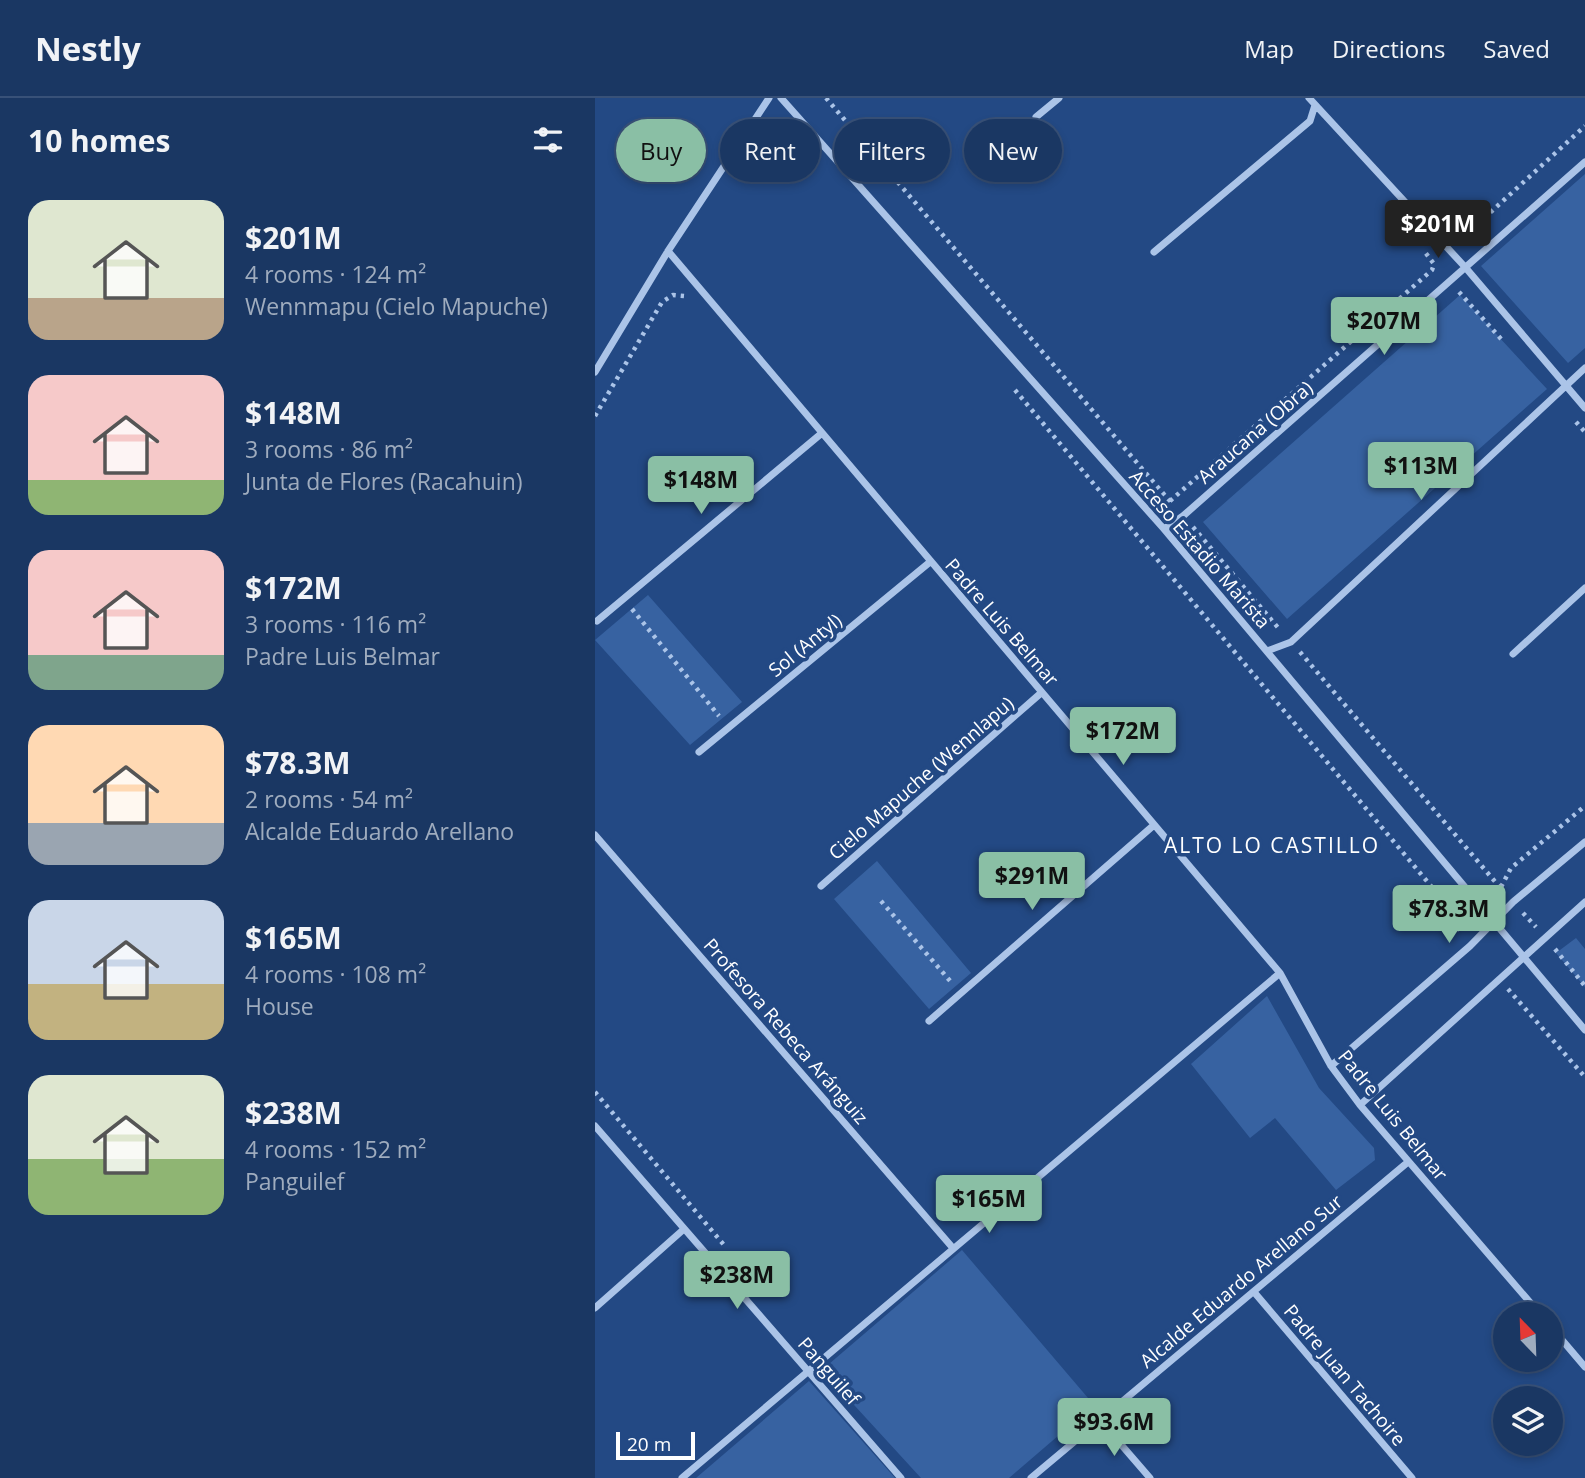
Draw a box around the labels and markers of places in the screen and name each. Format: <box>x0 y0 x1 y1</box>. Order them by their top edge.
pin: $201M <box>1389 200 1487 260</box>
pin: $207M <box>1335 298 1433 357</box>
pin: $113M <box>1372 442 1470 502</box>
pin: $148M <box>652 456 750 516</box>
pin: $172M <box>1074 708 1172 767</box>
pin: $291M <box>983 852 1081 912</box>
pin: $78.3M <box>1392 886 1506 945</box>
pin: $165M <box>940 1176 1038 1235</box>
pin: $238M <box>688 1252 786 1311</box>
pin: $93.6M <box>1057 1398 1171 1458</box>

